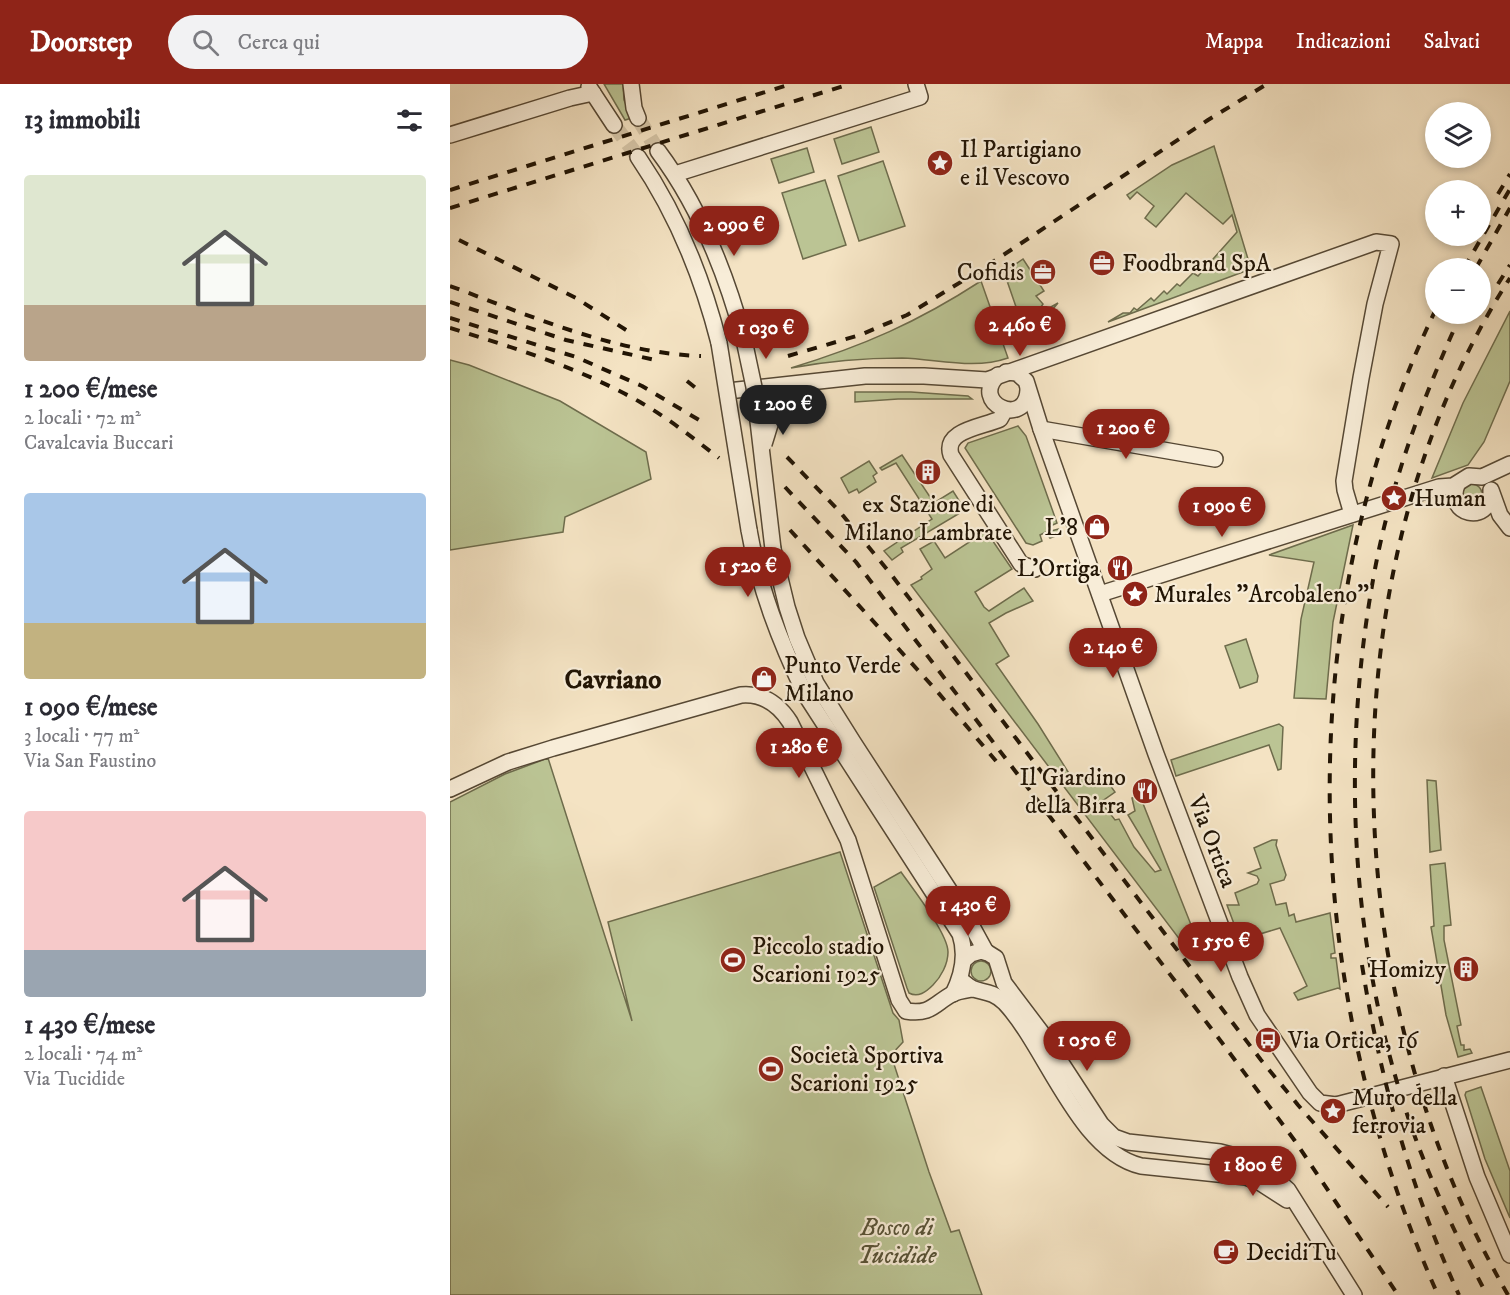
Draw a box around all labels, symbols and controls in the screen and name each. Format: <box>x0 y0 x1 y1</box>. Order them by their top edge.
search box <box>168 15 588 69</box>
text: Doorstep <box>30 25 132 60</box>
icon: search <box>189 26 222 59</box>
text: Cerca qui <box>237 29 320 56</box>
text: Mappa <box>1205 29 1263 55</box>
text: Indicazioni <box>1296 29 1391 55</box>
text: Salvati <box>1424 29 1480 55</box>
map controls <box>1425 102 1491 324</box>
button: layers <box>1425 102 1491 168</box>
text: 13 immobili <box>24 104 141 137</box>
icon: filters <box>393 104 426 137</box>
place label: Il Partigiano e il Vescovo <box>960 135 1081 193</box>
place icon: Il Partigiano e il Vescovo <box>925 148 955 178</box>
button: + <box>1425 180 1491 246</box>
pin: 2 090 € <box>679 206 789 257</box>
text: 2 090 € <box>703 213 765 238</box>
icon: home <box>171 214 279 322</box>
office icon: Foodbrand SpA <box>1087 248 1117 278</box>
place label: Foodbrand SpA <box>1122 249 1272 279</box>
office icon: Cofidis <box>1028 257 1058 287</box>
place label: Cofidis <box>957 258 1024 288</box>
button: − <box>1425 258 1491 324</box>
pin: 2 460 € <box>965 306 1075 357</box>
pin: 1 030 € <box>711 309 821 360</box>
text: 2 460 € <box>989 313 1051 338</box>
text: 1 030 € <box>738 316 794 341</box>
text: 1 200 €/mese <box>24 373 157 406</box>
pin: 1 200 € <box>728 385 838 436</box>
text: 1 200 € <box>754 392 812 417</box>
text: 2 locali · 72 m² <box>24 406 141 431</box>
pin: 1 200 € <box>1071 409 1181 460</box>
text: 1 200 € <box>1097 416 1155 441</box>
text: Cavalcavia Buccari <box>24 431 173 456</box>
building icon: ex Stazione di Milano Lambrate <box>913 457 943 487</box>
place icon: Human <box>1379 483 1409 513</box>
place label: Human <box>1414 484 1487 514</box>
pin: 1 090 € <box>1167 487 1277 538</box>
place label: ex Stazione di Milano Lambrate <box>844 490 1012 548</box>
text: 1 090 € <box>1192 494 1252 519</box>
shop icon: L'8 <box>1082 512 1112 542</box>
place label: L'8 <box>1044 513 1078 543</box>
icon: home <box>171 532 279 640</box>
pin: 1 520 € <box>693 547 803 598</box>
restaurant icon: L'Ortiga <box>1105 553 1135 583</box>
text: 1 520 € <box>719 554 777 579</box>
place label: L'Ortiga <box>1017 554 1101 584</box>
place icon: Murales "Arcobaleno" <box>1120 579 1150 609</box>
place label: Murales "Arcobaleno" <box>1154 580 1369 610</box>
pin: 2 140 € <box>1058 628 1168 679</box>
text: 2 140 € <box>1083 635 1143 660</box>
place label: Punto Verde Milano <box>784 651 901 709</box>
district label: Cavriano <box>565 663 661 697</box>
shop icon: Punto Verde Milano <box>749 664 779 694</box>
text: 1 090 €/mese <box>24 691 158 724</box>
text: 3 locali · 77 m² <box>24 724 139 749</box>
pin: 1 280 € <box>744 728 854 779</box>
text: 1 280 € <box>770 735 828 760</box>
text: Via San Faustino <box>24 749 156 774</box>
place label: Il Giardino della Birra <box>1019 763 1127 821</box>
restaurant icon: Il Giardino della Birra <box>1130 776 1160 806</box>
street label: Via Ortica <box>1180 790 1244 893</box>
icon: home <box>171 850 279 958</box>
pin: 1 430 € <box>913 886 1023 937</box>
text: 1 430 € <box>939 893 997 918</box>
pin: 1 550 € <box>1166 922 1276 973</box>
text: 1 550 € <box>1192 929 1250 954</box>
place label: Piccolo stadio Scarioni 1925 <box>752 932 884 990</box>
sports icon: Piccolo stadio Scarioni 1925 <box>718 945 748 975</box>
building icon: Homizy <box>1451 954 1481 984</box>
place label: Homizy <box>1369 955 1447 985</box>
text: 1 430 €/mese <box>24 1009 155 1042</box>
pin: 1 050 € <box>1032 1021 1142 1072</box>
bus stop icon: Via Ortica, 16 <box>1253 1025 1283 1055</box>
place label: Via Ortica, 16 <box>1287 1026 1419 1056</box>
text: 1 050 € <box>1057 1028 1117 1053</box>
place label: Società Sportiva Scarioni 1925 <box>790 1041 944 1099</box>
text: 2 locali · 74 m² <box>24 1042 142 1067</box>
sports icon: Società Sportiva Scarioni 1925 <box>756 1054 786 1084</box>
text: Via Tucidide <box>24 1067 125 1092</box>
place label: Muro della ferrovia <box>1352 1083 1458 1141</box>
place icon: Muro della ferrovia <box>1318 1096 1348 1126</box>
pin: 1 800 € <box>1198 1146 1308 1197</box>
text: 1 800 € <box>1223 1153 1283 1178</box>
park label: Bosco di Tucidide <box>858 1213 937 1271</box>
cafe icon: DecidiTu <box>1211 1237 1241 1267</box>
place label: DecidiTu <box>1246 1238 1337 1268</box>

